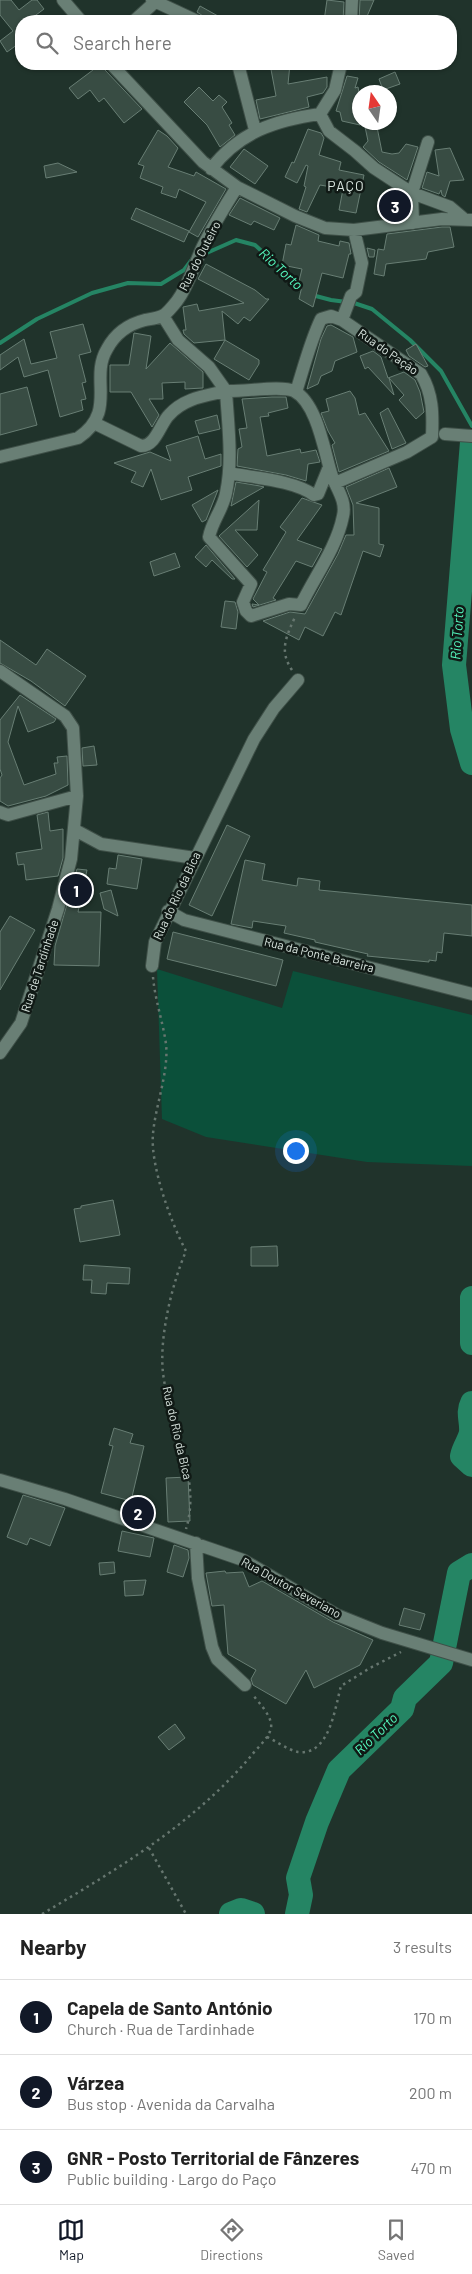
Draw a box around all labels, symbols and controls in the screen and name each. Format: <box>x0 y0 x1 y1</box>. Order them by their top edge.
search box <box>15 15 457 70</box>
icon: search <box>33 29 61 57</box>
text: Search here <box>73 31 172 54</box>
north arrow <box>352 85 397 130</box>
district label: PAÇO <box>327 177 365 194</box>
pin: 3 <box>379 187 411 225</box>
street label: Rua do Outeiro <box>176 218 223 293</box>
water label: Rio Torto <box>256 244 307 293</box>
street label: Rua do Pação <box>356 325 421 377</box>
water label: Rio Torto <box>446 606 467 660</box>
street label: Rua do Rio da Bica <box>150 849 203 942</box>
pin: 1 <box>60 871 92 909</box>
street label: Rua de Tardinhade <box>18 918 61 1014</box>
street label: Rua da Ponte Barreira <box>263 934 375 974</box>
your location <box>283 1138 309 1164</box>
street label: Rua do Rio da Bica <box>160 1385 196 1481</box>
pin: 2 <box>122 1494 154 1532</box>
street label: Rua Doutor Severiano <box>239 1554 344 1620</box>
water label: Rio Torto <box>351 1709 401 1758</box>
text: Nearby <box>20 1934 86 1959</box>
text: 3 results <box>393 1937 452 1956</box>
text: Capela de Santo António <box>67 1996 273 2019</box>
text: 1 <box>33 2008 39 2027</box>
text: 170 m <box>413 2008 452 2027</box>
text: Church · Rua de Tardinhade <box>67 2019 255 2038</box>
text: Várzea <box>67 2071 124 2094</box>
text: 2 <box>32 2083 40 2102</box>
text: 200 m <box>409 2083 452 2102</box>
text: Bus stop · Avenida da Carvalha <box>67 2094 275 2113</box>
text: GNR - Posto Territorial de Fânzeres <box>67 2146 359 2169</box>
text: 3 <box>32 2158 40 2177</box>
text: 470 m <box>411 2158 452 2177</box>
text: Public building · Largo do Paço <box>67 2169 277 2188</box>
tab: Map <box>57 2216 85 2263</box>
tab: Directions <box>200 2216 263 2263</box>
tab: Saved <box>378 2216 415 2263</box>

